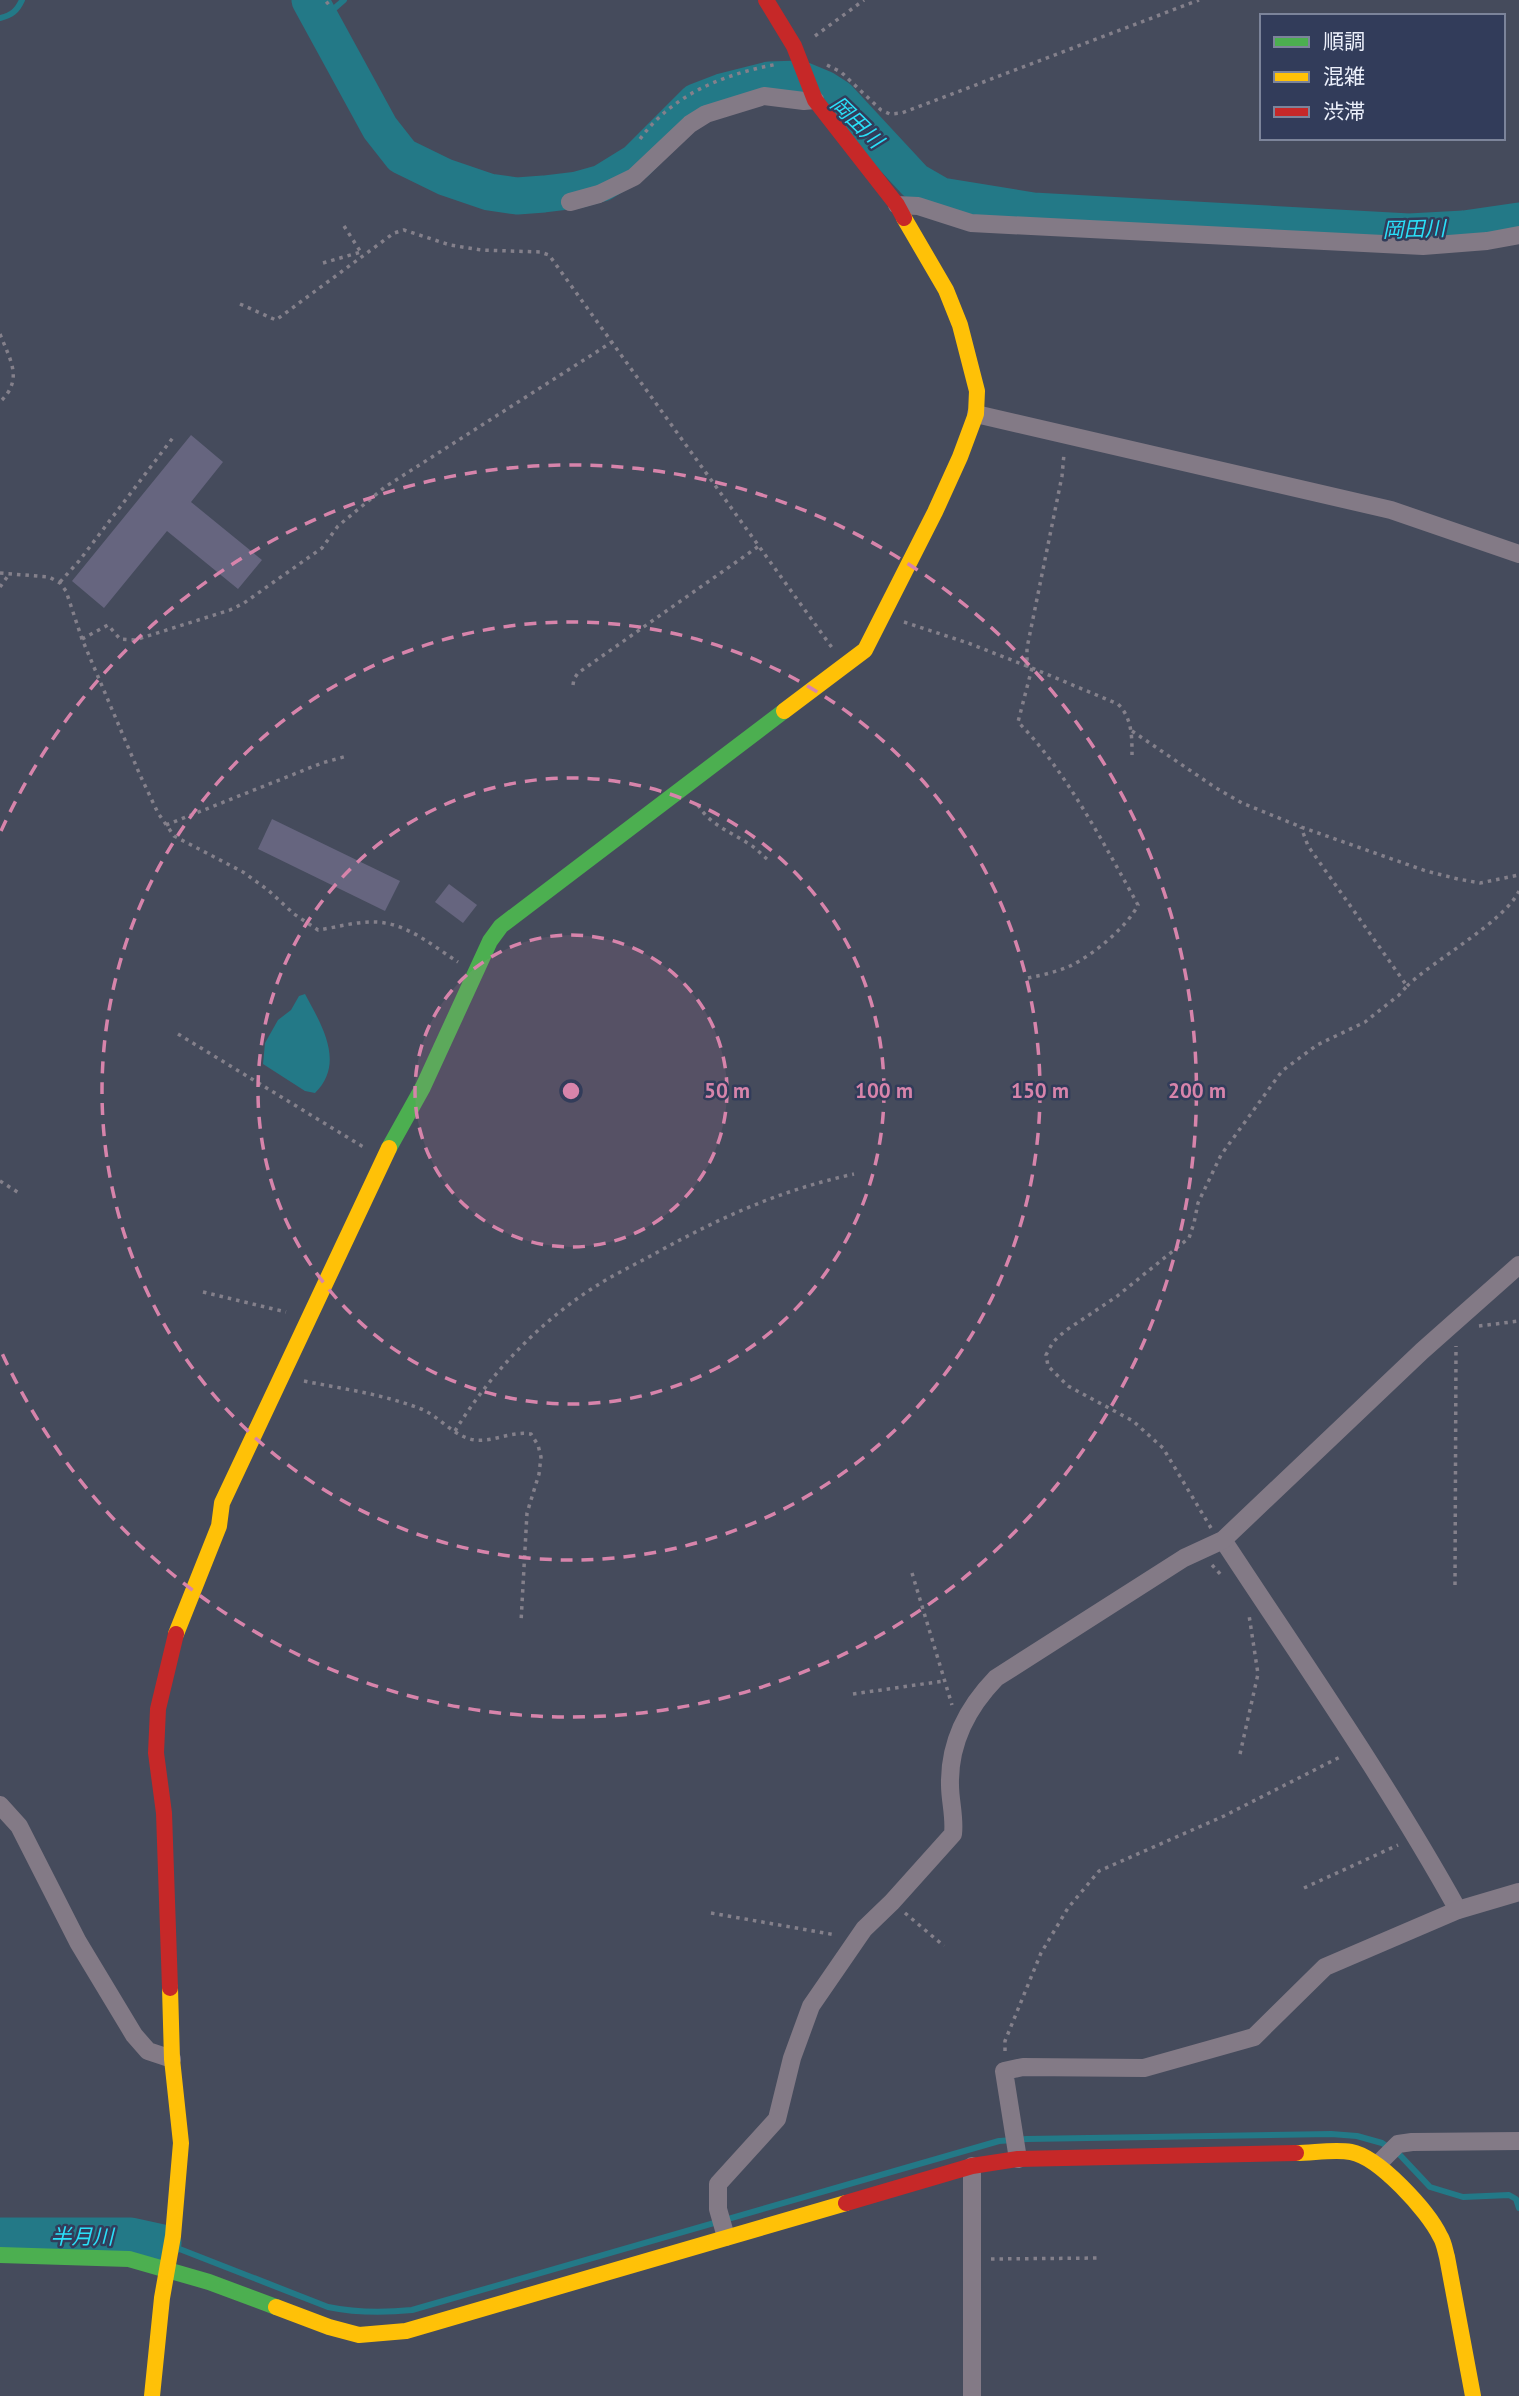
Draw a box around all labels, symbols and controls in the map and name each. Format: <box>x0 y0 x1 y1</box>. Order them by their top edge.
legend <box>1260 14 1505 140</box>
text: 順調 <box>1323 28 1365 55</box>
text: 混雑 <box>1323 63 1365 90</box>
water label: 岡田川 <box>825 90 890 155</box>
text: 渋滞 <box>1323 98 1365 125</box>
water label: 岡田川 <box>1382 214 1448 244</box>
text: 50 m <box>704 1077 750 1104</box>
text: 100 m <box>855 1077 913 1104</box>
text: 150 m <box>1011 1077 1069 1104</box>
text: 200 m <box>1168 1077 1226 1104</box>
centre of rings <box>559 1079 583 1103</box>
water label: 半月川 <box>51 2223 115 2250</box>

